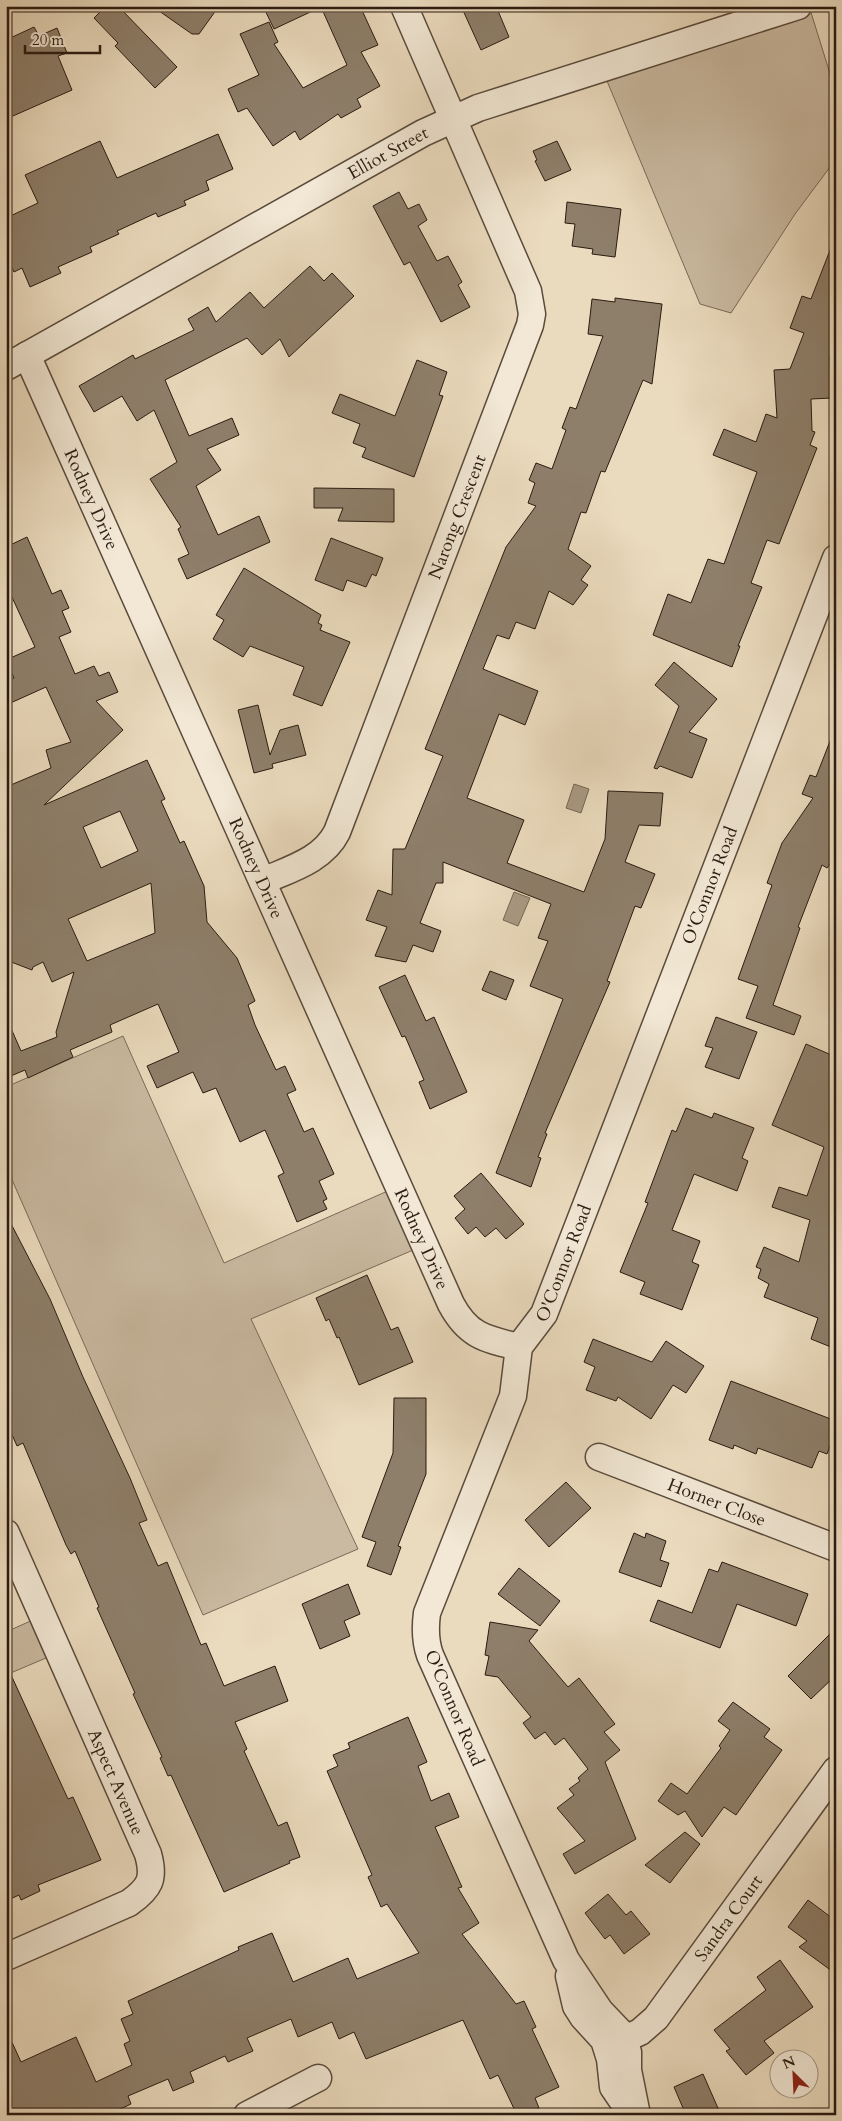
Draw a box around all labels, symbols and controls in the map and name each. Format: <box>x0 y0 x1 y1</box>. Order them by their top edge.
scale bar <box>25 22 100 54</box>
text: 20 m <box>32 30 64 50</box>
street label: Elliot Street <box>343 120 432 185</box>
street label: Rodney Drive <box>58 445 125 554</box>
street label: Narong Crescent <box>422 451 492 583</box>
street label: Rodney Drive <box>223 814 290 923</box>
street label: O'Connor Road <box>675 823 744 948</box>
street label: Rodney Drive <box>388 1184 455 1293</box>
street label: O'Connor Road <box>529 1200 598 1328</box>
street label: Horner Close <box>664 1472 769 1532</box>
street label: O'Connor Road <box>418 1646 490 1770</box>
street label: Aspect Avenue <box>82 1725 150 1839</box>
street label: Sandra Court <box>689 1869 769 1966</box>
north arrow <box>770 2048 820 2098</box>
text: N <box>779 2051 798 2074</box>

